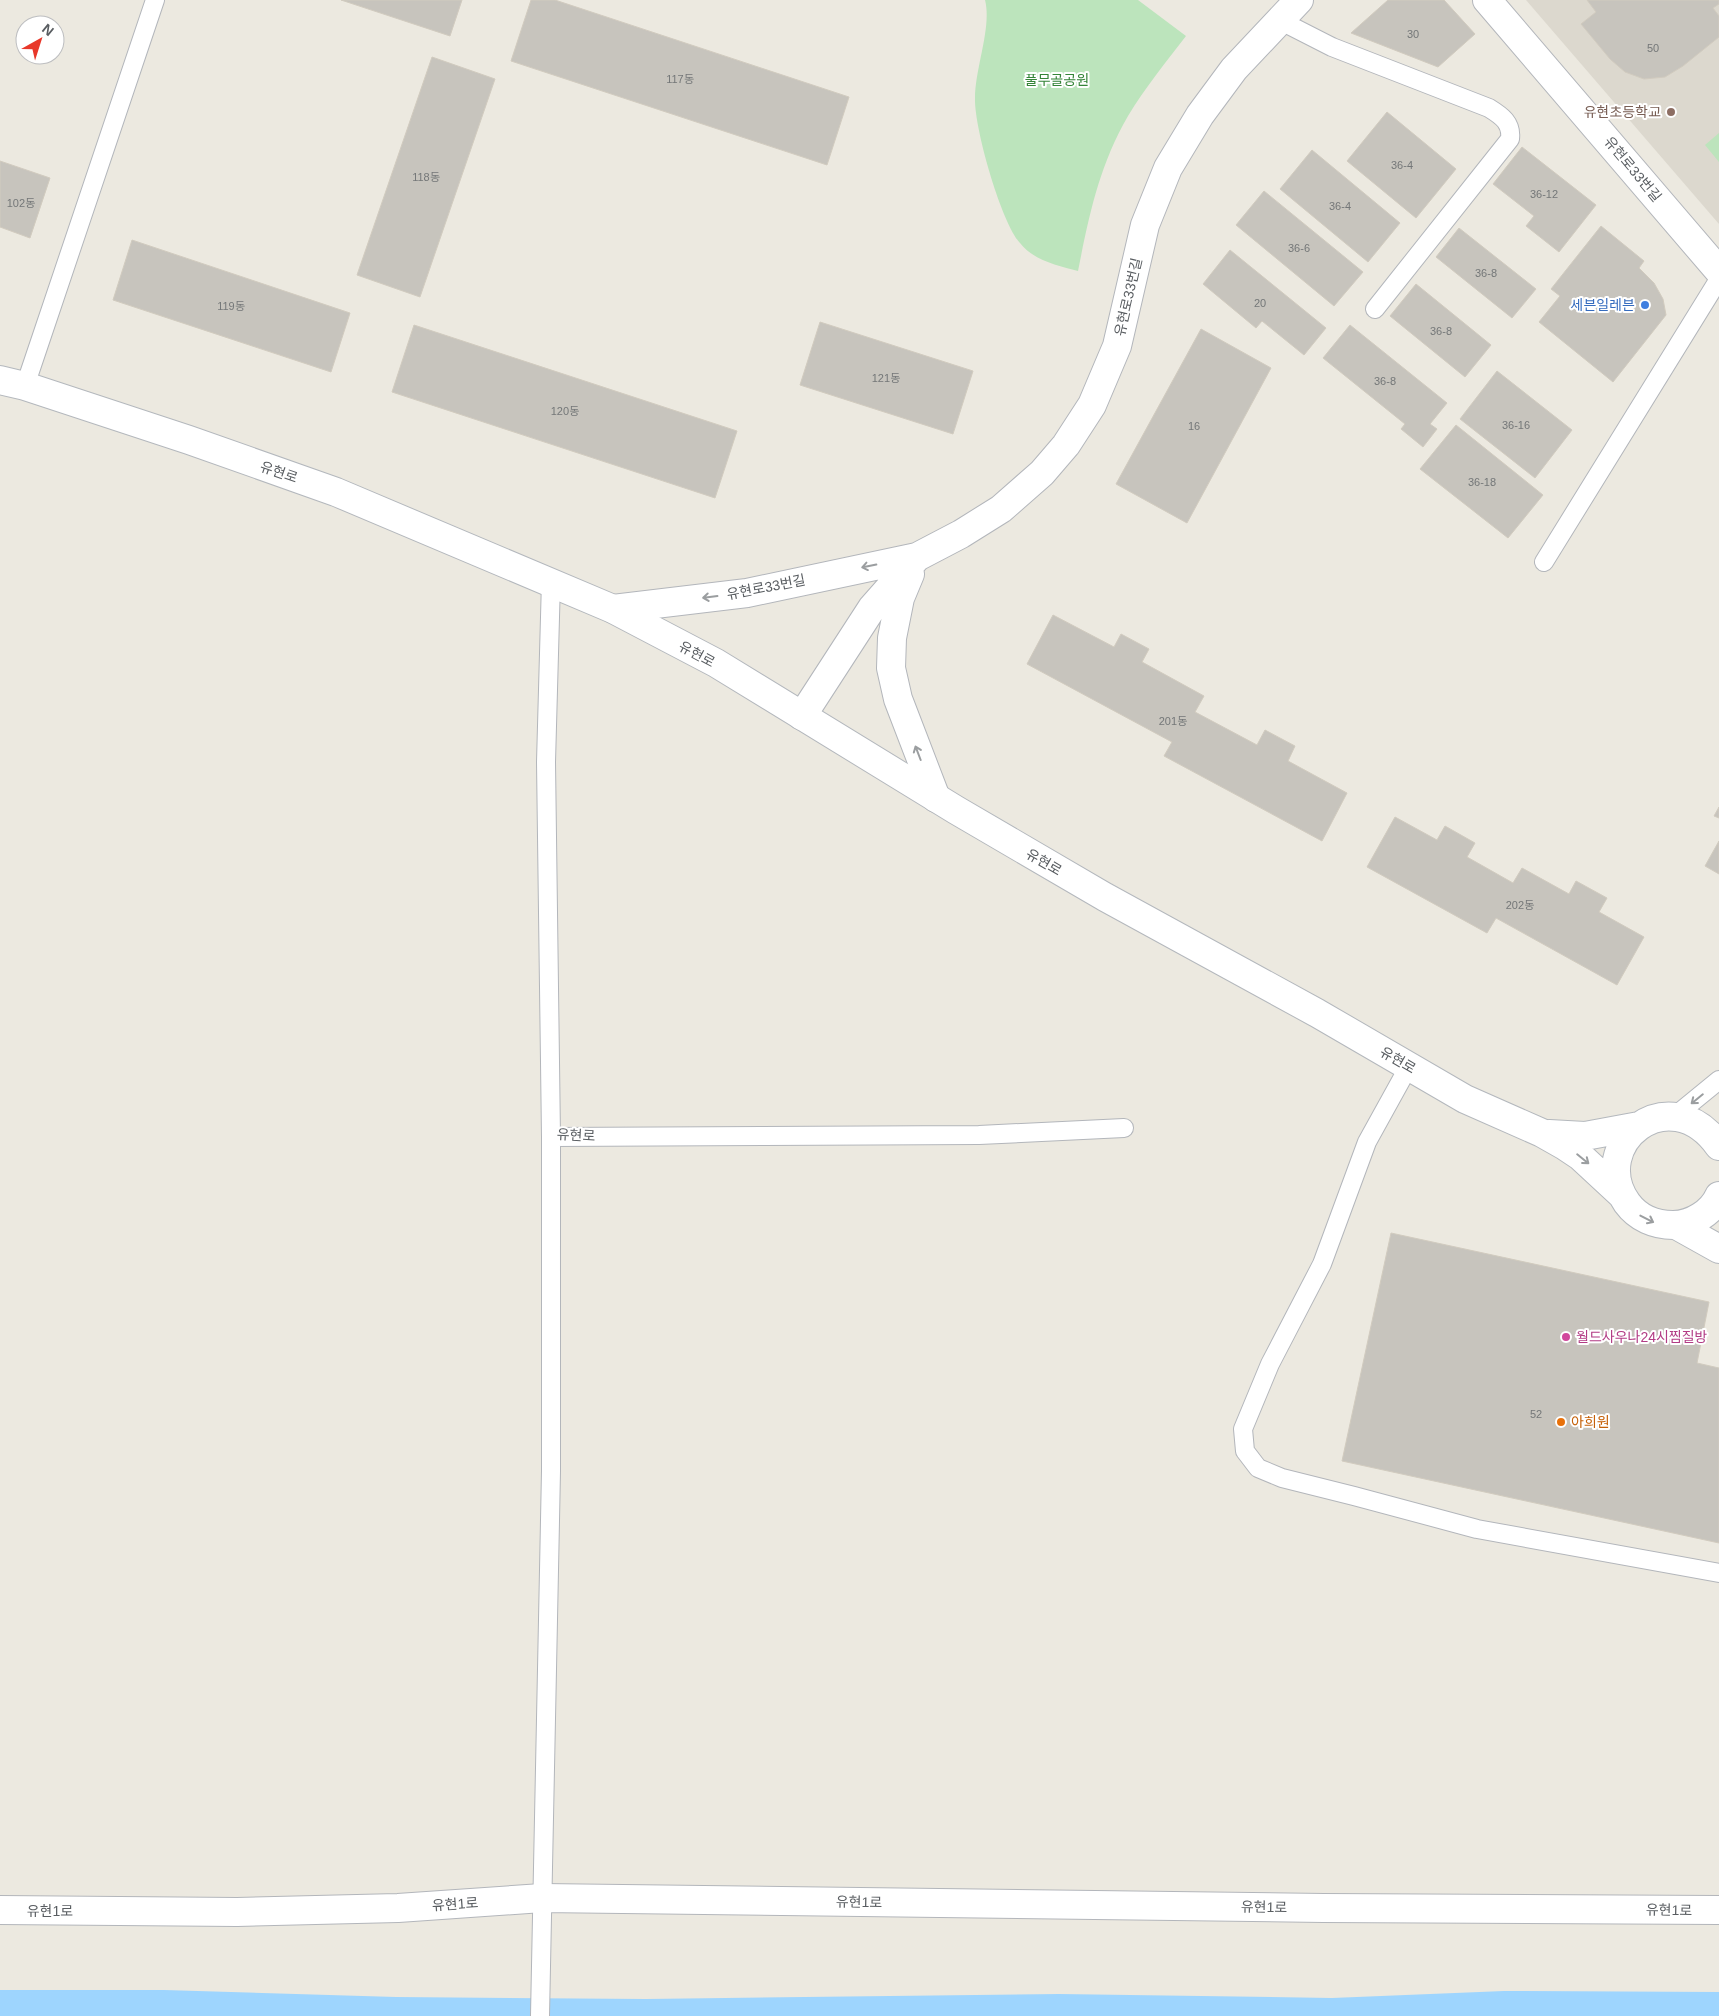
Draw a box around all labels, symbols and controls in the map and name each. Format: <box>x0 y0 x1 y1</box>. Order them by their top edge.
north arrow <box>15 15 65 65</box>
text: N <box>39 20 57 39</box>
house number: 30 <box>1407 28 1419 40</box>
house number: 50 <box>1647 42 1659 54</box>
park label: 풀무골공원 <box>1025 72 1089 88</box>
house number: 117동 <box>666 73 694 85</box>
place label: 유현초등학교 <box>1584 104 1661 120</box>
marker: 유현초등학교 <box>1665 106 1677 118</box>
street label: 유현로33번길 <box>1601 133 1665 205</box>
house number: 36-4 <box>1391 159 1413 171</box>
house number: 118동 <box>412 171 440 183</box>
house number: 36-12 <box>1530 188 1558 200</box>
house number: 102동 <box>7 197 35 209</box>
house number: 36-4 <box>1329 200 1351 212</box>
house number: 36-6 <box>1288 242 1310 254</box>
street label: 유현로33번길 <box>1111 256 1145 338</box>
house number: 36-8 <box>1475 267 1497 279</box>
house number: 20 <box>1254 297 1266 309</box>
place label: 세븐일레븐 <box>1571 297 1635 313</box>
marker: 세븐일레븐 <box>1639 299 1651 311</box>
house number: 119동 <box>217 300 245 312</box>
house number: 36-8 <box>1430 325 1452 337</box>
house number: 121동 <box>872 372 900 384</box>
house number: 36-8 <box>1374 375 1396 387</box>
house number: 120동 <box>551 405 579 417</box>
house number: 36-16 <box>1502 419 1530 431</box>
house number: 16 <box>1188 420 1200 432</box>
street label: 유현로 <box>258 458 300 486</box>
house number: 36-18 <box>1468 476 1496 488</box>
one-way arrow <box>862 562 878 572</box>
street label: 유현로33번길 <box>725 572 807 602</box>
one-way arrow <box>702 592 718 602</box>
street label: 유현로 <box>676 638 718 670</box>
house number: 201동 <box>1159 715 1187 727</box>
one-way arrow <box>913 746 923 761</box>
street label: 유현로 <box>1023 845 1065 879</box>
house number: 202동 <box>1506 899 1534 911</box>
street label: 유현로 <box>1377 1043 1419 1077</box>
one-way arrow <box>1691 1093 1704 1104</box>
street label: 유현로 <box>556 1126 596 1144</box>
one-way arrow <box>1577 1153 1590 1165</box>
one-way arrow <box>1640 1214 1655 1224</box>
place label: 월드사우나24시찜질방 <box>1576 1329 1708 1345</box>
marker: 월드사우나24시찜질방 <box>1560 1331 1572 1343</box>
house number: 52 <box>1530 1408 1542 1420</box>
place label: 아희원 <box>1571 1414 1610 1430</box>
marker: 아희원 <box>1555 1416 1567 1428</box>
street label: 유현1로 <box>431 1894 479 1914</box>
street label: 유현1로 <box>836 1894 882 1910</box>
street label: 유현1로 <box>1241 1899 1287 1915</box>
street label: 유현1로 <box>1646 1902 1692 1918</box>
street label: 유현1로 <box>27 1903 73 1919</box>

